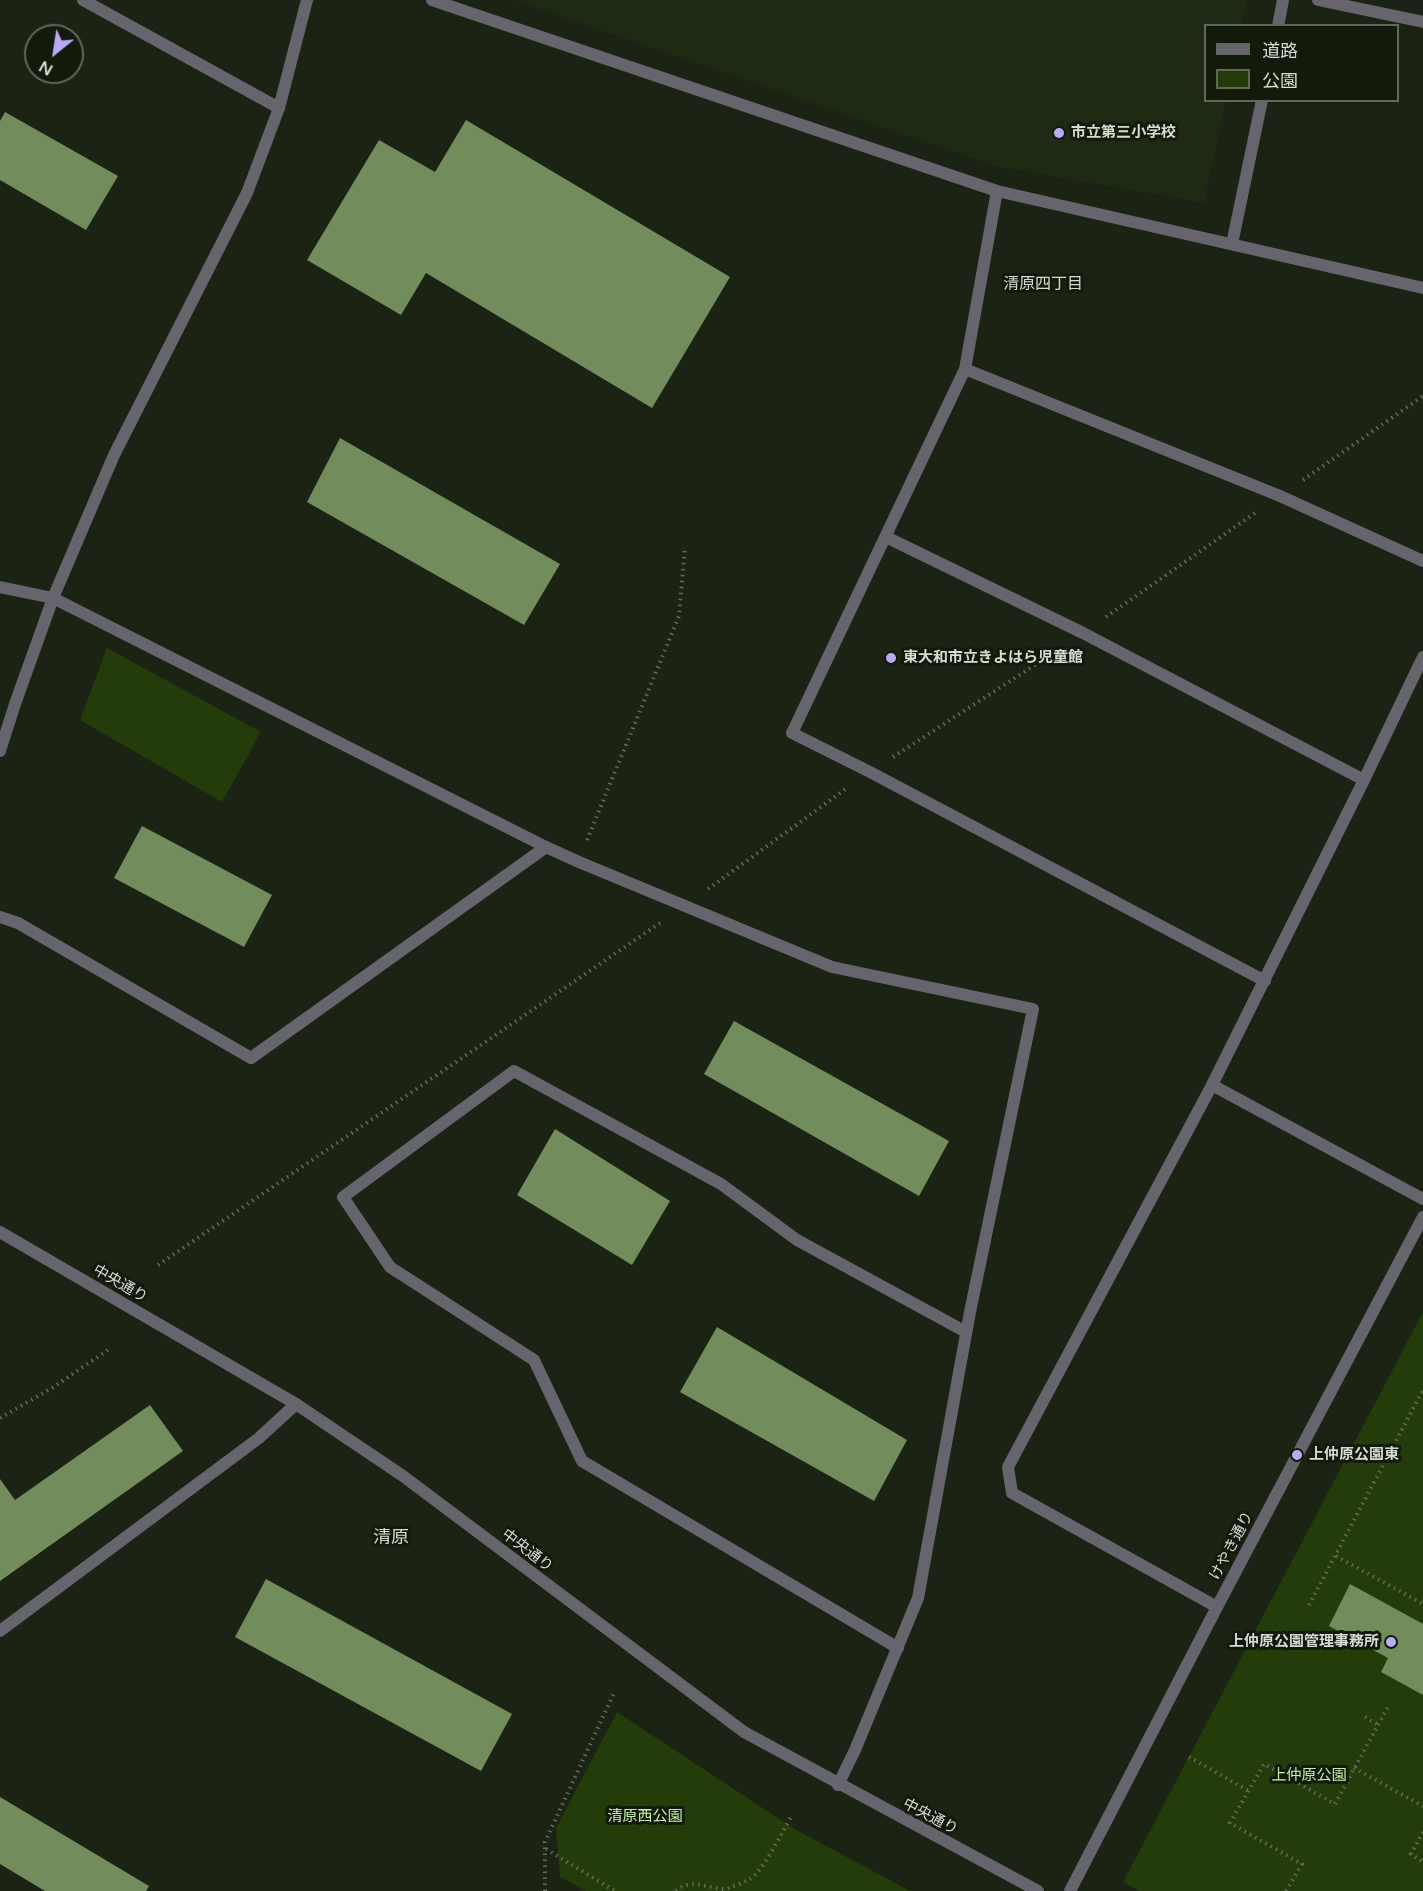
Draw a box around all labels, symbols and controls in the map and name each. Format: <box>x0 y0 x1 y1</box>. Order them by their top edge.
north arrow <box>24 24 84 84</box>
legend <box>1204 24 1399 102</box>
text: 道路 <box>1262 40 1298 62</box>
text: N <box>35 56 57 80</box>
text: 公園 <box>1262 70 1298 92</box>
place label: 市立第三小学校 <box>1071 124 1176 142</box>
marker: 市立第三小学校 <box>1052 126 1066 140</box>
district label: 清原四丁目 <box>1003 275 1083 295</box>
place label: 東大和市立きよはら児童館 <box>903 649 1083 667</box>
marker: 東大和市立きよはら児童館 <box>884 651 898 665</box>
street label: 中央通り <box>90 1261 150 1307</box>
place label: 上仲原公園東 <box>1309 1446 1399 1464</box>
marker: 上仲原公園東 <box>1290 1448 1304 1462</box>
street label: けやき通り <box>1206 1509 1258 1583</box>
street label: 中央通り <box>498 1526 556 1576</box>
district label: 清原 <box>373 1527 409 1549</box>
place label: 上仲原公園管理事務所 <box>1229 1633 1379 1651</box>
marker: 上仲原公園管理事務所 <box>1384 1635 1398 1649</box>
park label: 上仲原公園 <box>1272 1767 1346 1785</box>
street label: 中央通り <box>899 1795 961 1839</box>
park label: 清原西公園 <box>608 1808 682 1826</box>

